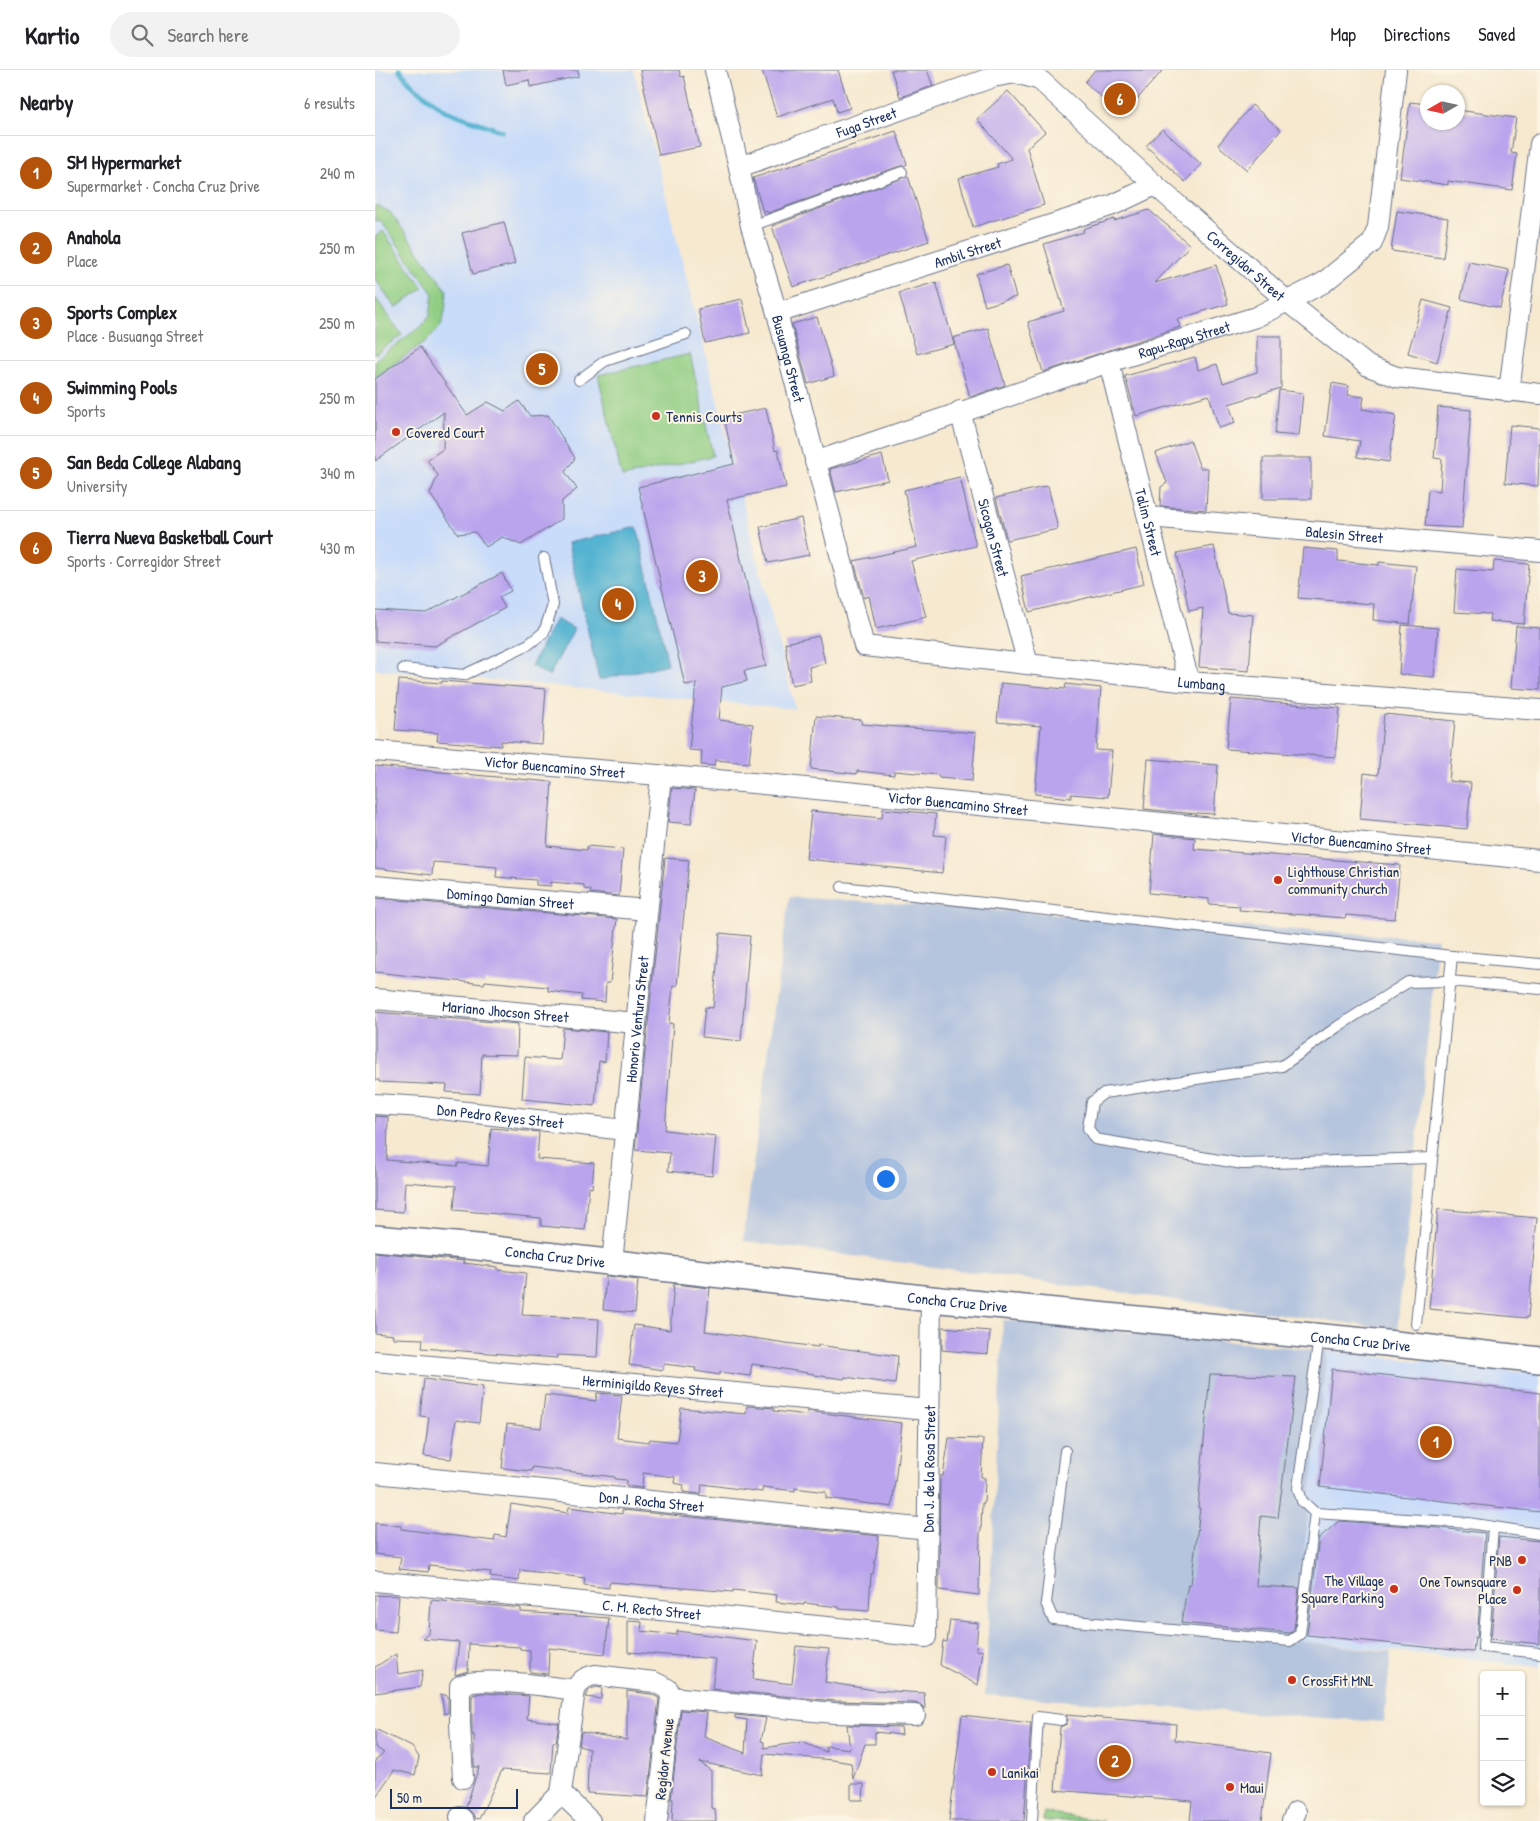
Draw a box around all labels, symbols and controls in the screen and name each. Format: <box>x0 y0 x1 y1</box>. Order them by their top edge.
search box <box>110 12 460 57</box>
text: Kartio <box>25 19 80 51</box>
icon: search <box>128 21 156 49</box>
text: Search here <box>168 22 249 48</box>
text: Map <box>1331 22 1356 47</box>
text: Directions <box>1384 22 1450 47</box>
text: Saved <box>1478 22 1515 47</box>
pin: 6 <box>1104 80 1136 118</box>
north arrow <box>1420 85 1465 130</box>
text: Nearby <box>20 88 73 117</box>
text: 6 results <box>304 92 355 114</box>
street label: Fuga Street <box>832 101 900 143</box>
text: SM Hypermarket <box>67 149 181 175</box>
text: 1 <box>33 162 39 184</box>
text: 240 m <box>320 162 355 184</box>
text: Supermarket · Concha Cruz Drive <box>67 175 260 197</box>
text: Anahola <box>67 224 120 250</box>
street label: Corregidor Street <box>1202 225 1291 306</box>
street label: Ambil Street <box>931 231 1005 272</box>
text: 2 <box>32 237 40 259</box>
text: 250 m <box>319 237 355 259</box>
text: Place <box>67 250 98 272</box>
text: Sports Complex <box>67 299 177 325</box>
text: 3 <box>32 312 40 334</box>
text: 250 m <box>319 312 355 334</box>
street label: Busuanga Street <box>767 313 811 405</box>
street label: Rapu-Rapu Street <box>1136 315 1233 363</box>
text: Place · Busuanga Street <box>67 325 203 347</box>
pin: 5 <box>526 350 558 388</box>
text: Swimming Pools <box>67 374 177 400</box>
text: 4 <box>33 387 39 409</box>
text: 250 m <box>319 387 355 409</box>
text: Sports <box>67 400 105 422</box>
place label: Tennis Courts <box>666 406 742 427</box>
marker: Tennis Courts <box>650 410 662 422</box>
place label: Covered Court <box>406 422 485 443</box>
marker: Covered Court <box>390 426 402 438</box>
text: San Beda College Alabang <box>67 449 241 475</box>
text: 5 <box>33 462 39 484</box>
text: 340 m <box>320 462 355 484</box>
text: University <box>67 475 128 497</box>
street label: Talim Street <box>1130 486 1168 559</box>
street label: Sicogon Street <box>973 496 1015 580</box>
street label: Balesin Street <box>1305 520 1385 548</box>
text: Tierra Nueva Basketball Court <box>67 524 273 550</box>
text: 6 <box>33 537 39 559</box>
text: 430 m <box>320 537 355 559</box>
text: Sports · Corregidor Street <box>67 550 220 572</box>
pin: 3 <box>686 557 718 595</box>
pin: 4 <box>602 585 634 623</box>
street label: Lumbang <box>1177 670 1227 695</box>
street label: Victor Buencamino Street <box>483 750 626 783</box>
street label: Victor Buencamino Street <box>886 786 1030 820</box>
street label: Victor Buencamino Street <box>1290 825 1433 860</box>
place label: Lighthouse Christian community church <box>1288 861 1399 899</box>
marker: Lighthouse Christian community church <box>1272 874 1284 886</box>
street label: Domingo Damian Street <box>446 882 576 914</box>
street label: Honorio Ventura Street <box>620 954 653 1083</box>
street label: Mariano Jhocson Street <box>441 995 570 1027</box>
street label: Don Pedro Reyes Street <box>436 1098 566 1134</box>
your location <box>873 1166 899 1192</box>
street label: Concha Cruz Drive <box>504 1240 606 1272</box>
street label: Concha Cruz Drive <box>906 1286 1009 1317</box>
street label: Concha Cruz Drive <box>1309 1325 1412 1356</box>
street label: Herminigildo Reyes Street <box>582 1369 725 1402</box>
street label: Don J. de la Rosa Street <box>917 1404 940 1533</box>
pin: 1 <box>1420 1423 1452 1461</box>
street label: Don J. Rocha Street <box>598 1485 706 1517</box>
place label: PNB <box>1489 1550 1512 1571</box>
marker: PNB <box>1516 1554 1528 1566</box>
place label: The Village Square Parking <box>1301 1570 1384 1608</box>
place label: One Townsquare Place <box>1419 1571 1507 1609</box>
marker: The Village Square Parking <box>1388 1583 1400 1595</box>
marker: One Townsquare Place <box>1511 1584 1523 1596</box>
street label: C. M. Recto Street <box>601 1594 703 1625</box>
place label: CrossFit MNL <box>1302 1670 1374 1691</box>
map controls <box>1480 1671 1525 1806</box>
button: + <box>1480 1671 1525 1716</box>
marker: CrossFit MNL <box>1286 1674 1298 1686</box>
button: − <box>1480 1716 1525 1761</box>
street label: Regidor Avenue <box>649 1717 679 1801</box>
pin: 2 <box>1099 1742 1131 1780</box>
button: layers <box>1480 1761 1525 1806</box>
place label: Lanikai <box>1002 1762 1039 1783</box>
marker: Lanikai <box>986 1766 998 1778</box>
place label: Maui <box>1240 1777 1264 1798</box>
marker: Maui <box>1224 1781 1236 1793</box>
scale bar <box>390 1786 517 1809</box>
text: 50 m <box>397 1788 422 1807</box>

